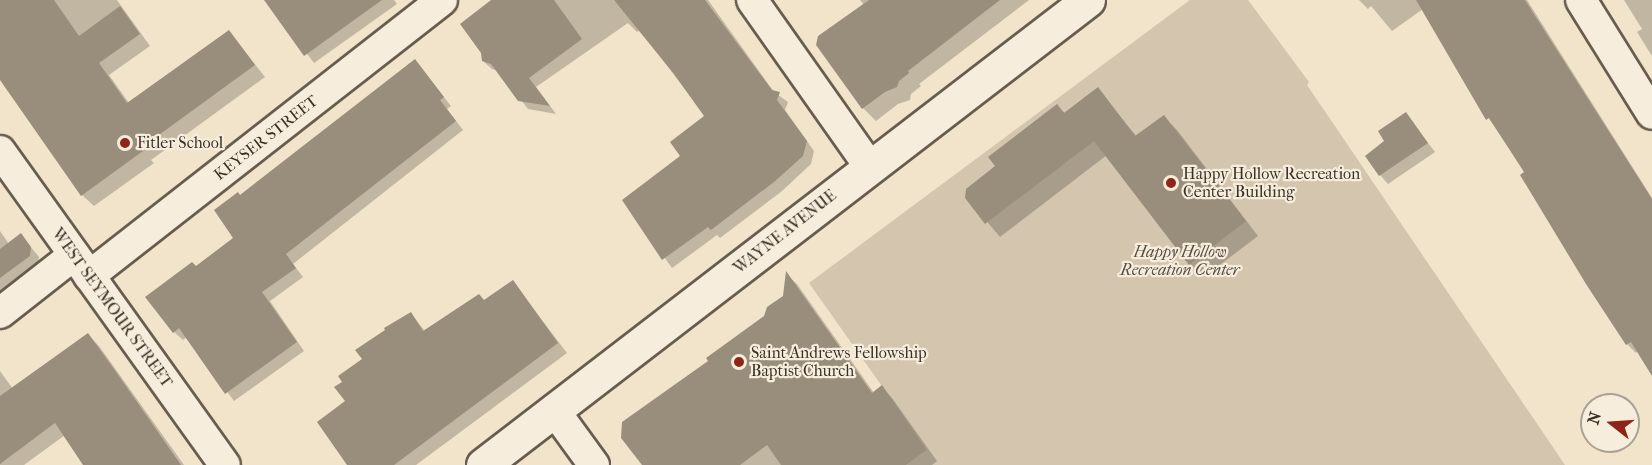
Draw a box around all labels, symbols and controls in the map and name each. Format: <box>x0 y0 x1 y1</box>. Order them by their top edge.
street label: KEYSER STREET <box>210 92 322 184</box>
place label: Fitler School <box>137 133 223 153</box>
marker: Fitler School <box>118 136 132 150</box>
place label: Happy Hollow Recreation Center Building <box>1183 164 1360 202</box>
marker: Happy Hollow Recreation Center Building <box>1164 176 1178 190</box>
street label: WAYNE AVENUE <box>730 186 840 278</box>
street label: WEST SEYMOUR STREET <box>48 225 176 391</box>
park label: Happy Hollow Recreation Center <box>1120 242 1240 280</box>
place label: Saint Andrews Fellowship Baptist Church <box>751 343 927 381</box>
marker: Saint Andrews Fellowship Baptist Church <box>732 355 746 369</box>
north arrow <box>1580 393 1640 453</box>
text: N <box>1583 410 1605 427</box>

